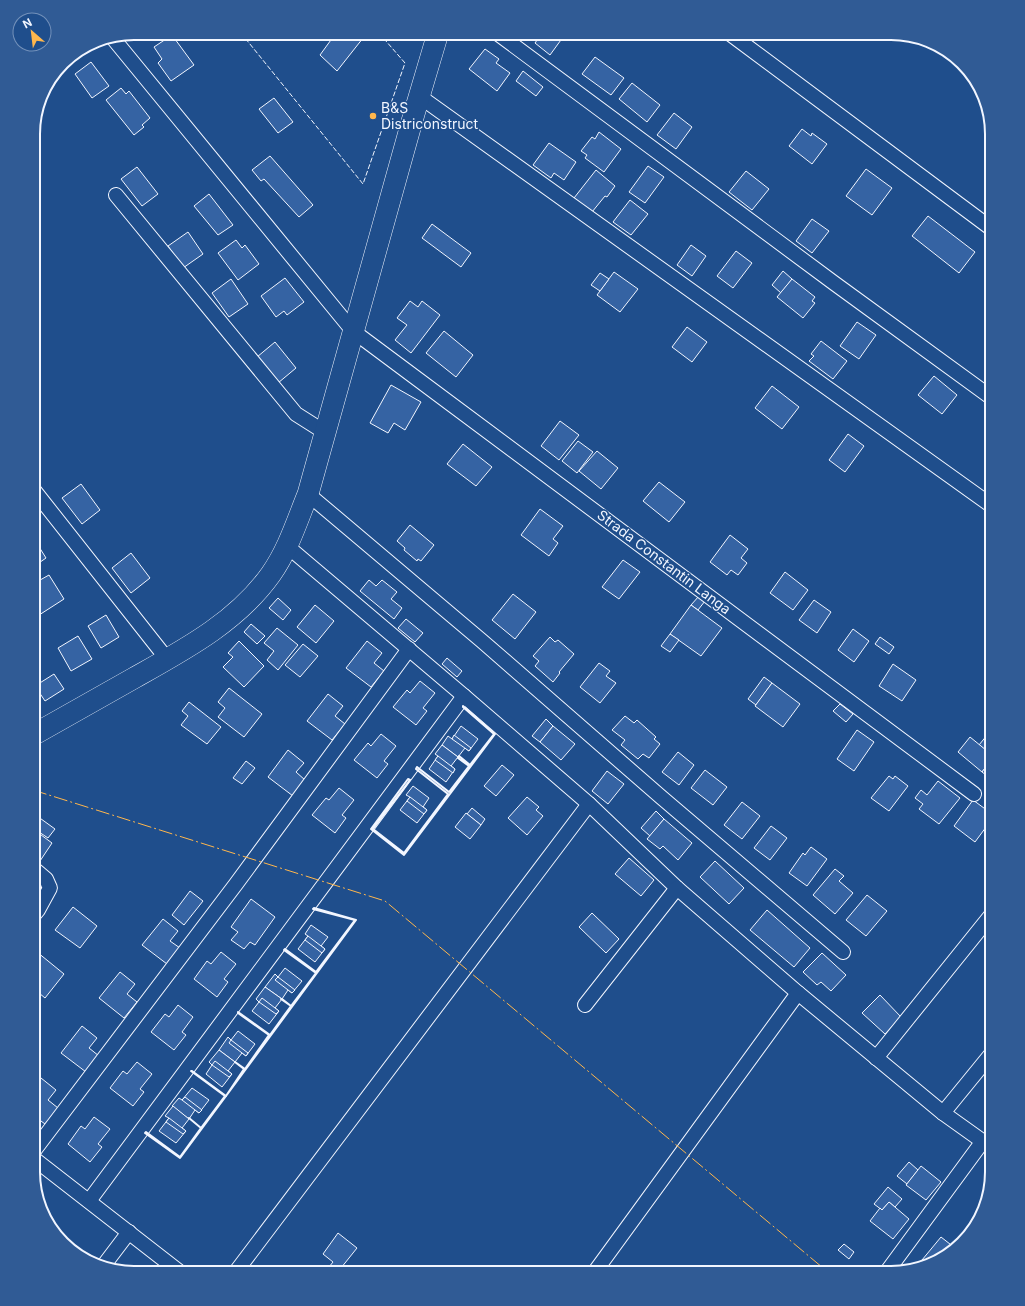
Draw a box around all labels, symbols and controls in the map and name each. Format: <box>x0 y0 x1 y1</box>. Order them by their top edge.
north arrow <box>12 12 52 52</box>
text: N <box>20 15 34 31</box>
place label: B&S Districonstruct <box>381 99 479 132</box>
marker: B&S Districonstruct <box>368 111 378 121</box>
street label: Strada Constantin Langa <box>594 506 734 617</box>

